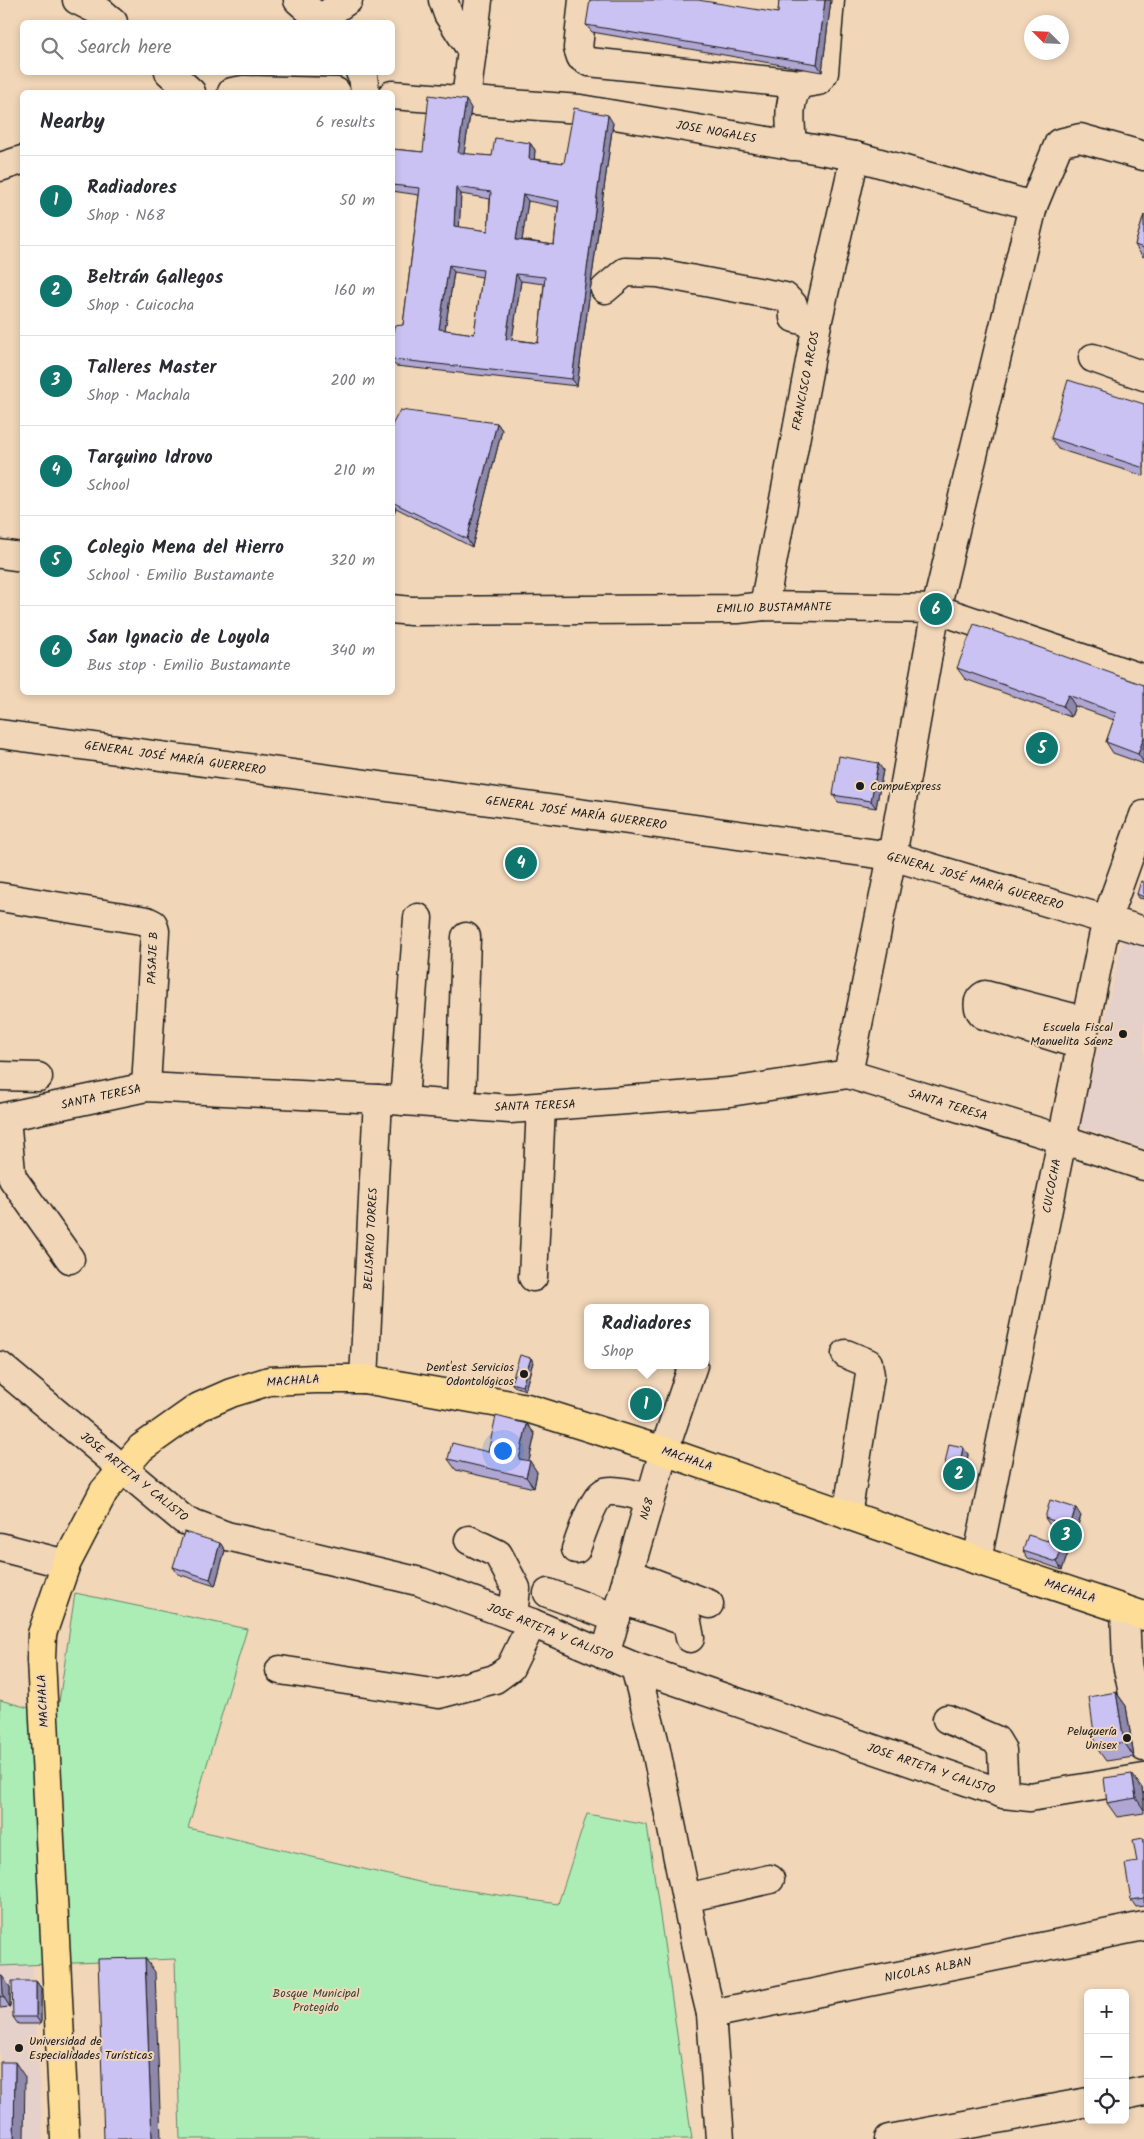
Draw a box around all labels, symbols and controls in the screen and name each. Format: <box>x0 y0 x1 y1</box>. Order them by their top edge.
north arrow <box>1024 15 1069 60</box>
search box <box>20 20 395 75</box>
text: Search here <box>78 33 172 63</box>
icon: search <box>38 34 66 62</box>
text: Nearby <box>40 106 105 139</box>
text: 6 results <box>316 110 375 135</box>
street label: JOSE NOGALES <box>674 116 758 149</box>
text: Radiadores <box>87 173 177 203</box>
text: 1 <box>54 188 58 213</box>
text: 50 m <box>339 188 375 213</box>
text: Shop · N68 <box>87 203 165 228</box>
text: Beltrán Gallegos <box>87 263 223 293</box>
text: 2 <box>51 278 61 303</box>
text: 160 m <box>334 278 375 303</box>
text: Shop · Cuicocha <box>87 293 194 318</box>
street label: FRANCISCO ARCOS <box>787 329 825 432</box>
text: Talleres Master <box>87 353 216 383</box>
text: 3 <box>52 368 60 393</box>
text: 200 m <box>331 368 375 393</box>
text: Shop · Machala <box>87 383 190 408</box>
text: Tarquino Idrovo <box>87 443 213 473</box>
text: 4 <box>52 458 60 483</box>
text: 210 m <box>334 458 375 483</box>
text: School <box>87 473 130 498</box>
text: Colegio Mena del Hierro <box>87 533 284 563</box>
text: 5 <box>52 548 60 573</box>
text: 320 m <box>329 548 375 573</box>
text: School · Emilio Bustamante <box>87 563 274 588</box>
pin: 6 <box>920 590 952 628</box>
street label: EMILIO BUSTAMANTE <box>716 597 833 619</box>
text: San Ignacio de Loyola <box>87 623 270 653</box>
text: 6 <box>52 638 60 663</box>
text: 340 m <box>330 638 375 663</box>
text: Bus stop · Emilio Bustamante <box>87 653 291 678</box>
pin: 5 <box>1026 729 1058 767</box>
street label: GENERAL JOSÉ MARÍA GUERRERO <box>83 736 268 780</box>
place label: CompuExpress <box>870 777 941 796</box>
marker: CompuExpress <box>854 780 866 792</box>
street label: GENERAL JOSÉ MARÍA GUERRERO <box>484 791 669 835</box>
pin: 4 <box>505 844 537 882</box>
street label: GENERAL JOSÉ MARÍA GUERRERO <box>884 847 1066 916</box>
street label: PASAJE B <box>143 931 163 985</box>
place label: Escuela Fiscal Manuelita Sáenz <box>1030 1018 1113 1051</box>
marker: Escuela Fiscal Manuelita Sáenz <box>1117 1028 1129 1040</box>
street label: SANTA TERESA <box>59 1079 143 1115</box>
street label: SANTA TERESA <box>906 1084 990 1126</box>
street label: SANTA TERESA <box>494 1095 576 1117</box>
street label: CUICOCHA <box>1037 1157 1067 1215</box>
street label: BELISARIO TORRES <box>359 1187 383 1291</box>
popup <box>584 1304 709 1369</box>
text: Radiadores <box>602 1309 691 1339</box>
text: Shop <box>602 1339 634 1364</box>
place label: Dent'est Servicios Odontológicos <box>426 1358 514 1391</box>
marker: Dent'est Servicios Odontológicos <box>518 1368 530 1380</box>
street label: MACHALA <box>266 1370 320 1392</box>
pin: 1 <box>630 1385 662 1423</box>
street label: JOSE ARTETA Y CALISTO <box>76 1427 193 1527</box>
your location <box>490 1438 516 1464</box>
street label: MACHALA <box>659 1441 715 1477</box>
pin: 2 <box>943 1455 975 1493</box>
street label: N68 <box>635 1495 659 1522</box>
pin: 3 <box>1050 1516 1082 1554</box>
street label: MACHALA <box>1042 1574 1098 1608</box>
street label: JOSE ARTETA Y CALISTO <box>484 1598 616 1666</box>
street label: MACHALA <box>32 1674 54 1728</box>
place label: Peluquería Unisex <box>1067 1722 1118 1755</box>
marker: Peluquería Unisex <box>1121 1732 1133 1744</box>
street label: JOSE ARTETA Y CALISTO <box>865 1738 998 1800</box>
street label: NICOLAS ALBAN <box>883 1952 973 1988</box>
park label: Bosque Municipal Protegido <box>273 1984 359 2017</box>
map controls <box>1084 1989 1129 2124</box>
button: + <box>1084 1989 1129 2034</box>
place label: Universidad de Especialidades Turísticas <box>29 2032 153 2065</box>
button: − <box>1084 2034 1129 2079</box>
marker: Universidad de Especialidades Turísticas <box>13 2042 25 2054</box>
button: locate <box>1084 2079 1129 2124</box>

